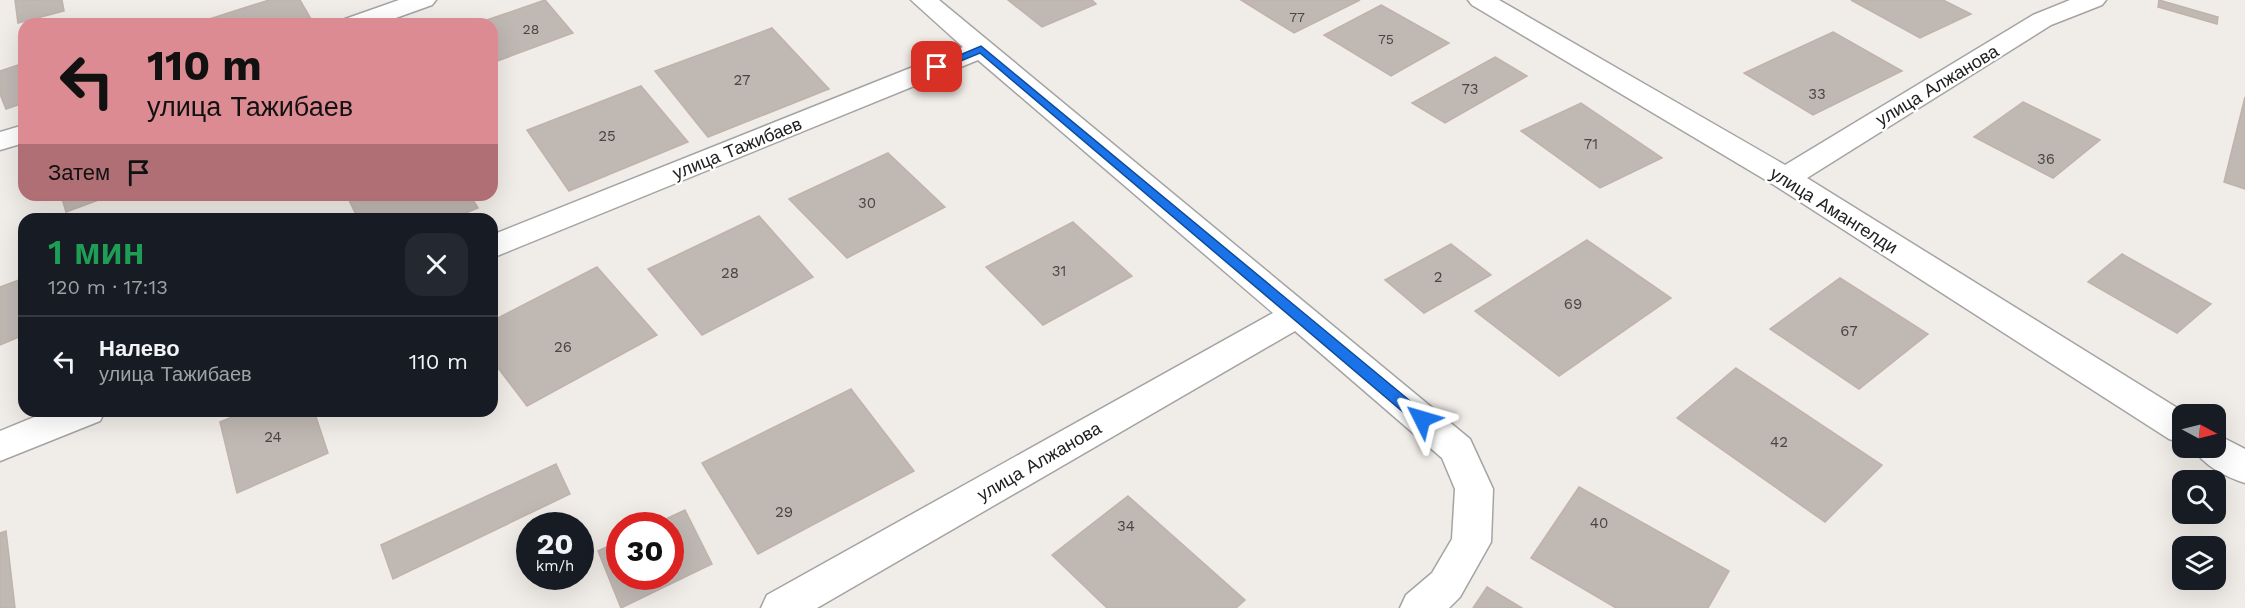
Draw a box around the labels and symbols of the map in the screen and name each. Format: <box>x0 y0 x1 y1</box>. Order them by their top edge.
house number: 77 <box>1289 9 1305 25</box>
house number: 28 <box>523 21 539 37</box>
house number: 75 <box>1378 31 1394 47</box>
street label: улица Алжанова <box>1872 40 2003 130</box>
pin <box>911 41 962 92</box>
house number: 27 <box>734 71 750 89</box>
house number: 73 <box>1461 80 1479 98</box>
house number: 33 <box>1808 85 1826 103</box>
street label: улица Тажибаев <box>669 113 805 183</box>
house number: 25 <box>598 127 616 145</box>
house number: 71 <box>1584 135 1598 153</box>
house number: 36 <box>2037 150 2055 168</box>
street label: улица Амангелди <box>1766 162 1902 258</box>
house number: 30 <box>858 194 876 212</box>
house number: 31 <box>1052 262 1066 280</box>
house number: 28 <box>721 264 739 282</box>
house number: 2 <box>1434 268 1442 286</box>
house number: 69 <box>1564 295 1582 313</box>
house number: 67 <box>1840 322 1858 340</box>
house number: 26 <box>554 338 572 356</box>
position arrow <box>1390 387 1454 451</box>
north arrow <box>2172 404 2226 458</box>
street label: улица Алжанова <box>973 417 1106 505</box>
house number: 24 <box>264 428 282 446</box>
house number: 42 <box>1770 433 1788 451</box>
house number: 29 <box>775 503 793 521</box>
speed limit sign: 30 <box>606 512 684 590</box>
house number: 40 <box>1590 514 1608 532</box>
house number: 34 <box>1117 517 1135 535</box>

